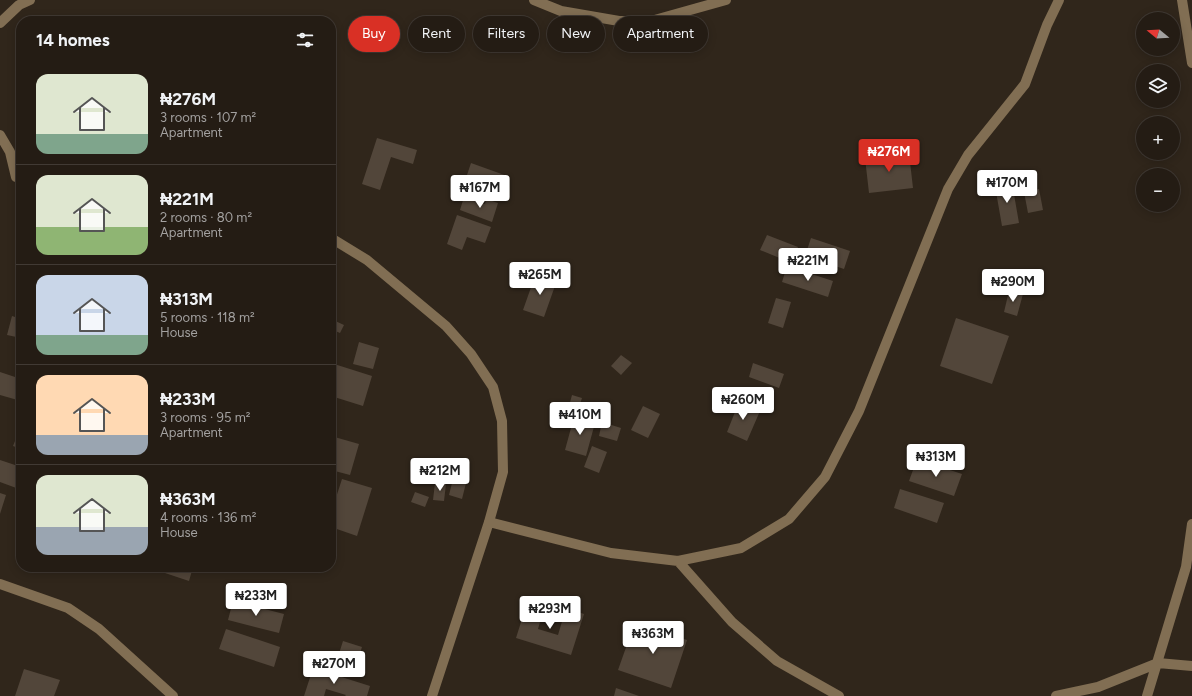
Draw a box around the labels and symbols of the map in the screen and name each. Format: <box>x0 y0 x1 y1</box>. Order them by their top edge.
north arrow <box>1136 12 1180 56</box>
pin: ₦276M <box>861 139 917 173</box>
pin: ₦170M <box>979 170 1035 204</box>
pin: ₦167M <box>452 175 508 209</box>
pin: ₦221M <box>780 248 836 282</box>
pin: ₦265M <box>512 262 568 296</box>
pin: ₦290M <box>985 269 1041 303</box>
pin: ₦260M <box>715 387 771 421</box>
pin: ₦410M <box>552 402 608 436</box>
pin: ₦313M <box>908 444 964 478</box>
pin: ₦212M <box>412 458 468 492</box>
pin: ₦233M <box>228 583 284 617</box>
pin: ₦293M <box>522 596 578 630</box>
pin: ₦363M <box>625 621 681 655</box>
pin: ₦270M <box>306 651 362 685</box>

